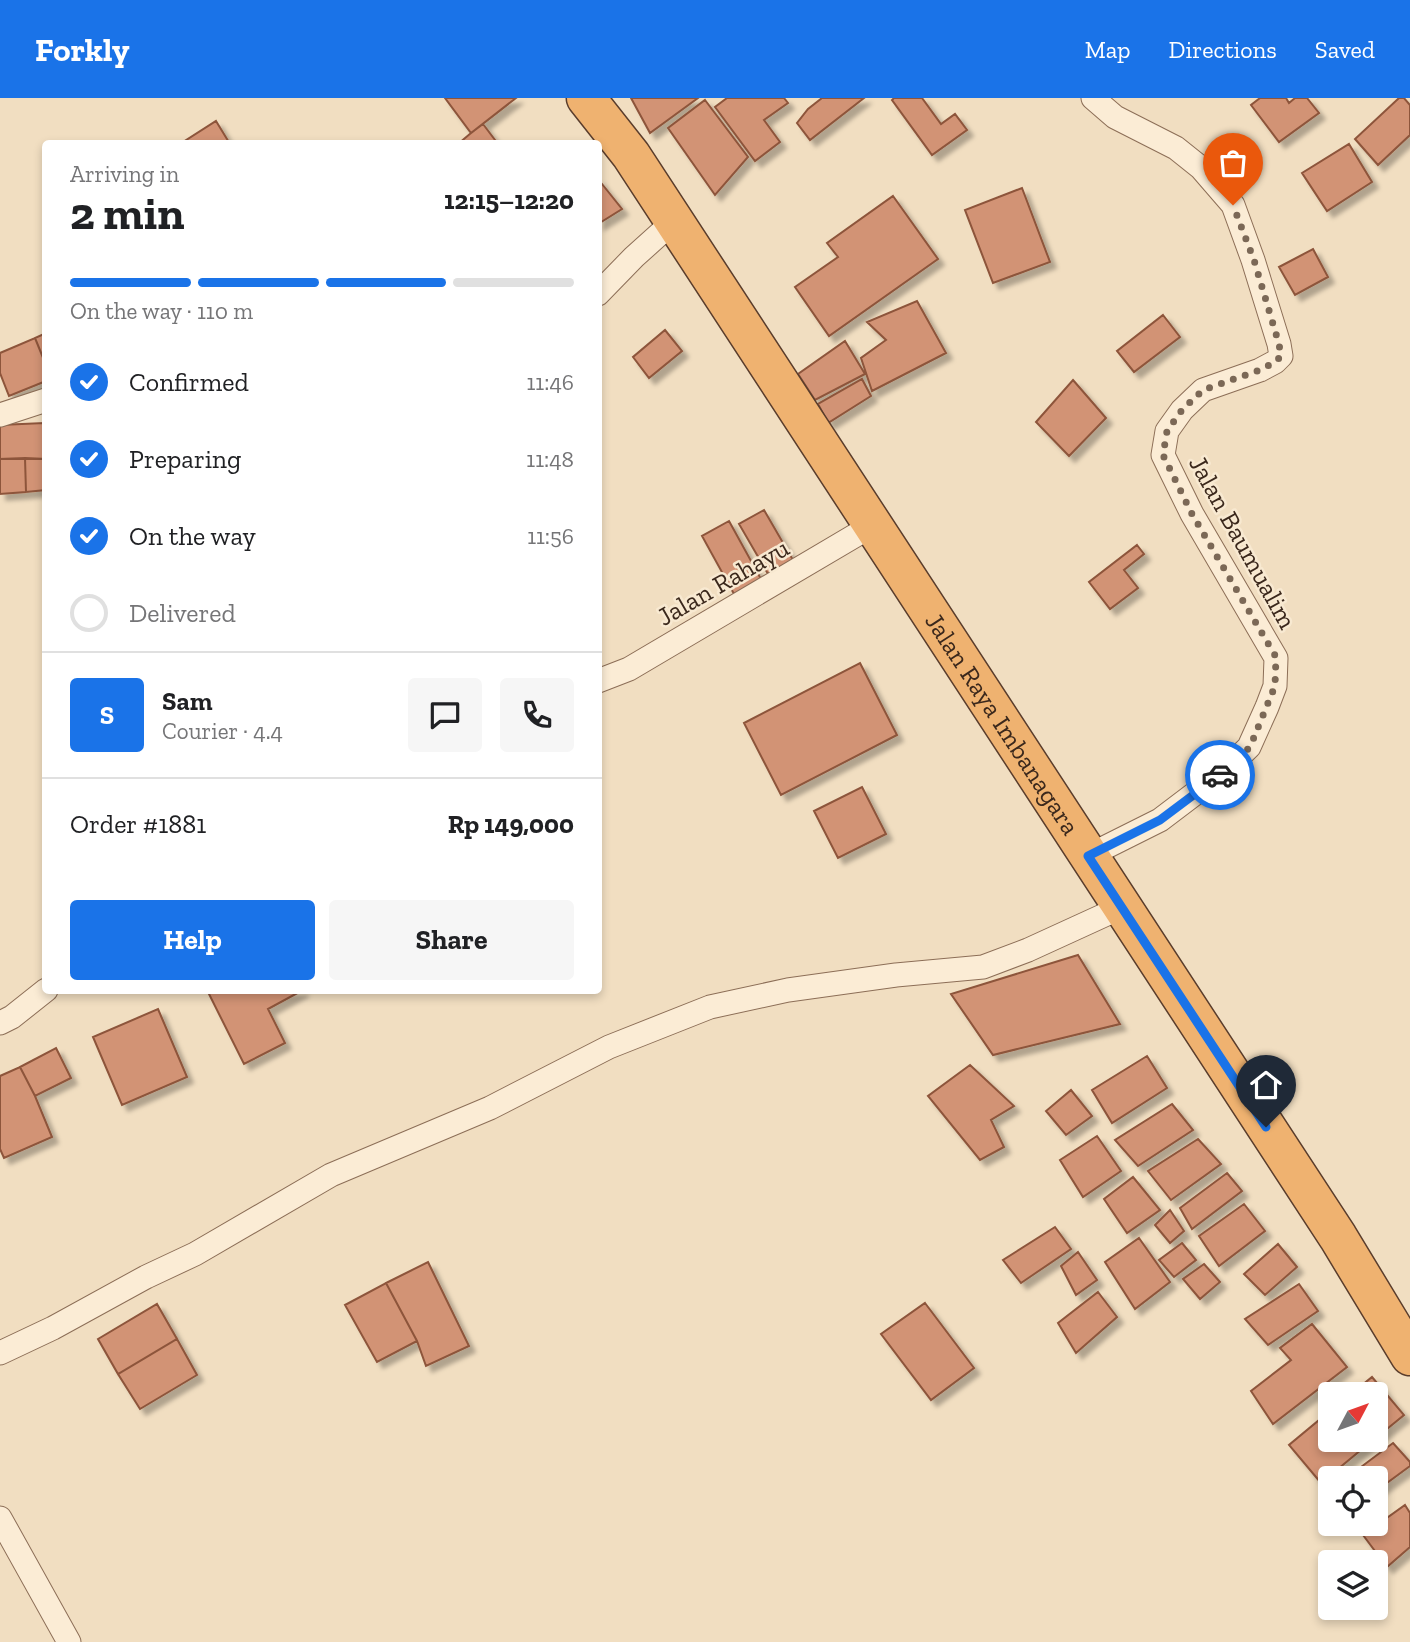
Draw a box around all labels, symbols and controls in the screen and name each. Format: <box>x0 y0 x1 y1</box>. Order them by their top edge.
text: Forkly <box>35 30 129 69</box>
text: Map <box>1085 35 1131 64</box>
text: Directions <box>1169 35 1277 64</box>
text: Saved <box>1315 35 1375 64</box>
pin <box>1203 133 1263 205</box>
icon: bag <box>1214 144 1252 182</box>
text: Arriving in <box>70 160 179 188</box>
text: 12:15–12:20 <box>444 184 574 216</box>
text: 2 min <box>70 186 185 241</box>
text: On the way · 110 m <box>70 297 253 325</box>
icon: check <box>70 363 108 401</box>
text: Confirmed <box>129 366 249 398</box>
text: 11:46 <box>527 368 574 396</box>
icon: check <box>70 440 108 478</box>
text: Preparing <box>129 443 241 475</box>
text: 11:48 <box>526 445 574 473</box>
street label: Jalan Baumualim <box>1182 450 1304 635</box>
icon: check <box>70 517 108 555</box>
text: On the way <box>129 520 256 552</box>
text: 11:56 <box>527 522 574 550</box>
street label: Jalan Rahayu <box>651 531 795 633</box>
text: Delivered <box>129 597 236 629</box>
street label: Jalan Raya Imbanagara <box>918 607 1087 841</box>
button: chat <box>408 678 482 752</box>
button: phone <box>500 678 574 752</box>
text: Sam <box>162 685 212 717</box>
text: S <box>100 699 114 731</box>
text: Courier · 4.4 <box>162 717 283 745</box>
courier <box>1185 740 1255 810</box>
icon: car <box>1201 756 1239 794</box>
text: Order #1881 <box>70 808 206 840</box>
text: Rp 149,000 <box>448 808 574 840</box>
button: Help <box>70 900 315 980</box>
button: Share <box>329 900 574 980</box>
pin <box>1236 1055 1296 1127</box>
icon: home <box>1247 1066 1285 1104</box>
north arrow <box>1318 1382 1388 1452</box>
map controls <box>1318 1382 1388 1620</box>
button: locate <box>1318 1466 1388 1536</box>
button: layers <box>1318 1550 1388 1620</box>

